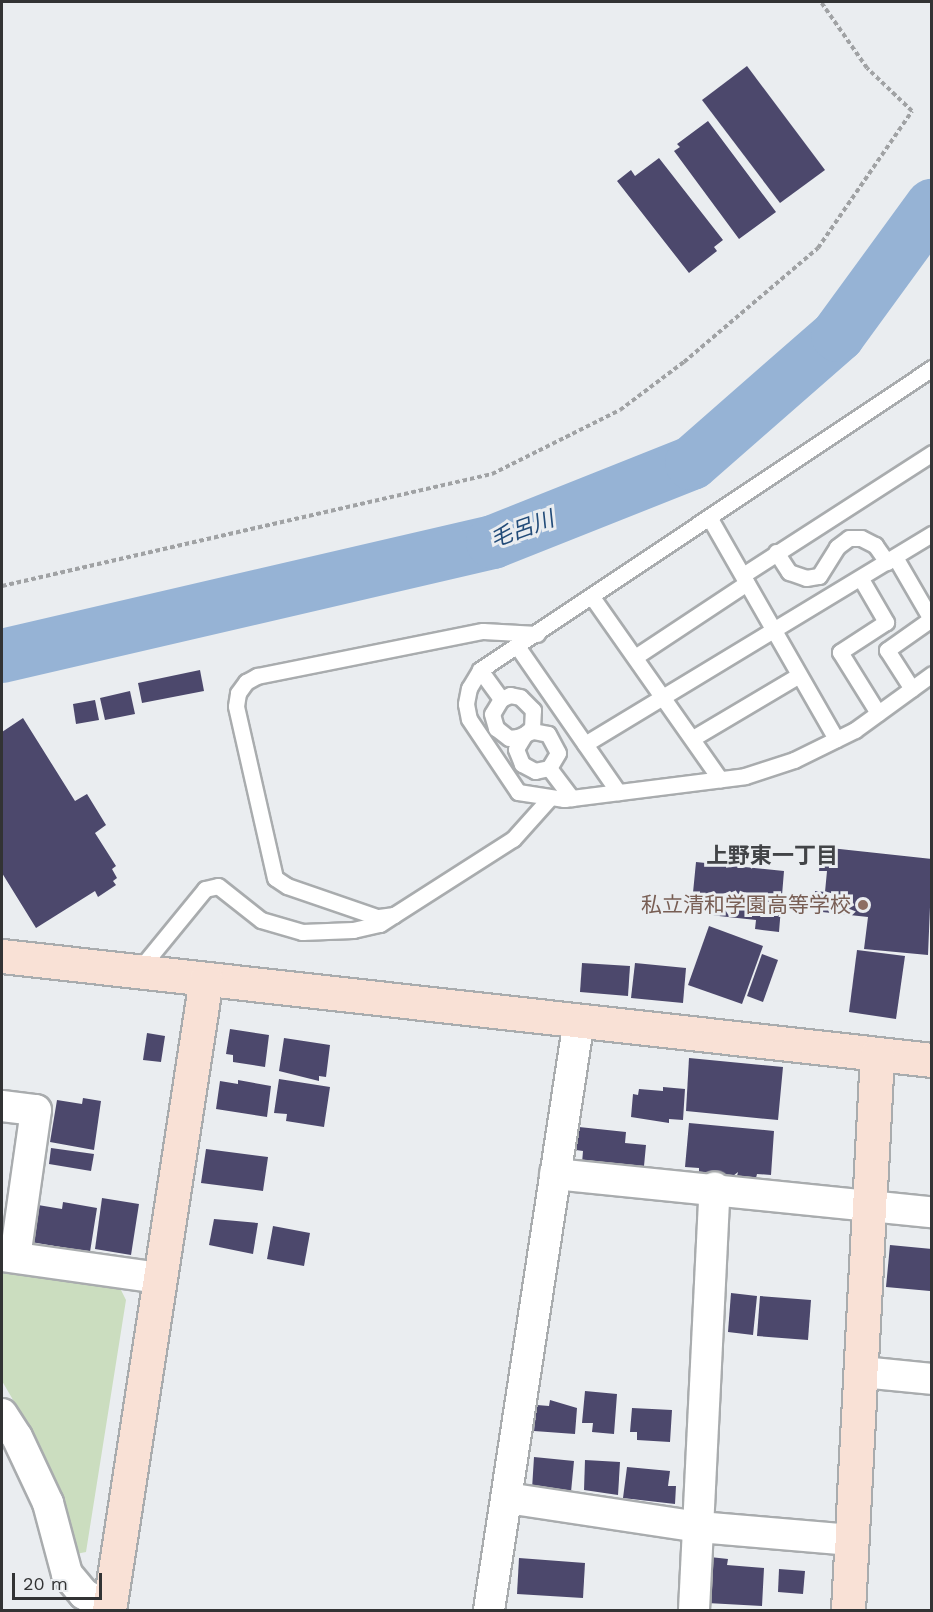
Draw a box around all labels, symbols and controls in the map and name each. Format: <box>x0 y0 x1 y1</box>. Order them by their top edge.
water label: 毛呂川 <box>486 505 558 553</box>
district label: 上野東一丁目 <box>706 843 838 869</box>
place label: 私立清和学園高等学校 <box>641 892 851 918</box>
marker: 私立清和学園高等学校 <box>856 898 870 912</box>
scale bar <box>15 1561 105 1599</box>
text: 20 m <box>23 1573 68 1594</box>

